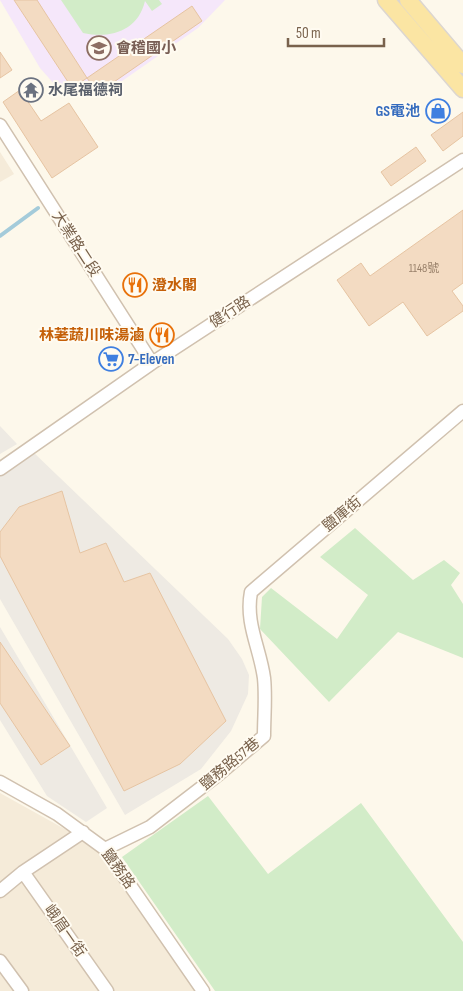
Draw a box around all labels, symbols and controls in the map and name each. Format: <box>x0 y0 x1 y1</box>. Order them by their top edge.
scale bar <box>288 15 384 47</box>
text: 50 m <box>296 24 321 43</box>
school or university icon: 會稽國小 <box>86 35 112 61</box>
place label: 會稽國小 <box>116 39 177 58</box>
temple icon: 水尾福德祠 <box>18 77 44 103</box>
place label: 水尾福德祠 <box>48 81 123 100</box>
shop icon: GS電池 <box>425 98 451 124</box>
place label: GS電池 <box>375 102 420 121</box>
street label: 大業路二段 <box>48 207 104 281</box>
house number: 1148號 <box>409 261 439 276</box>
restaurant icon: 澄水閣 <box>122 272 148 298</box>
place label: 澄水閣 <box>152 276 197 295</box>
street label: 健行路 <box>206 292 254 332</box>
restaurant icon: 林荖蔬川味湯滷 <box>149 322 175 348</box>
place label: 林荖蔬川味湯滷 <box>39 326 144 345</box>
supermarket icon: 7-Eleven <box>98 346 124 372</box>
place label: 7-Eleven <box>128 350 175 369</box>
street label: 鹽庫街 <box>319 492 365 536</box>
street label: 鹽務路57巷 <box>196 734 264 794</box>
street label: 鹽務路 <box>97 845 139 893</box>
street label: 峨眉一街 <box>40 901 90 961</box>

